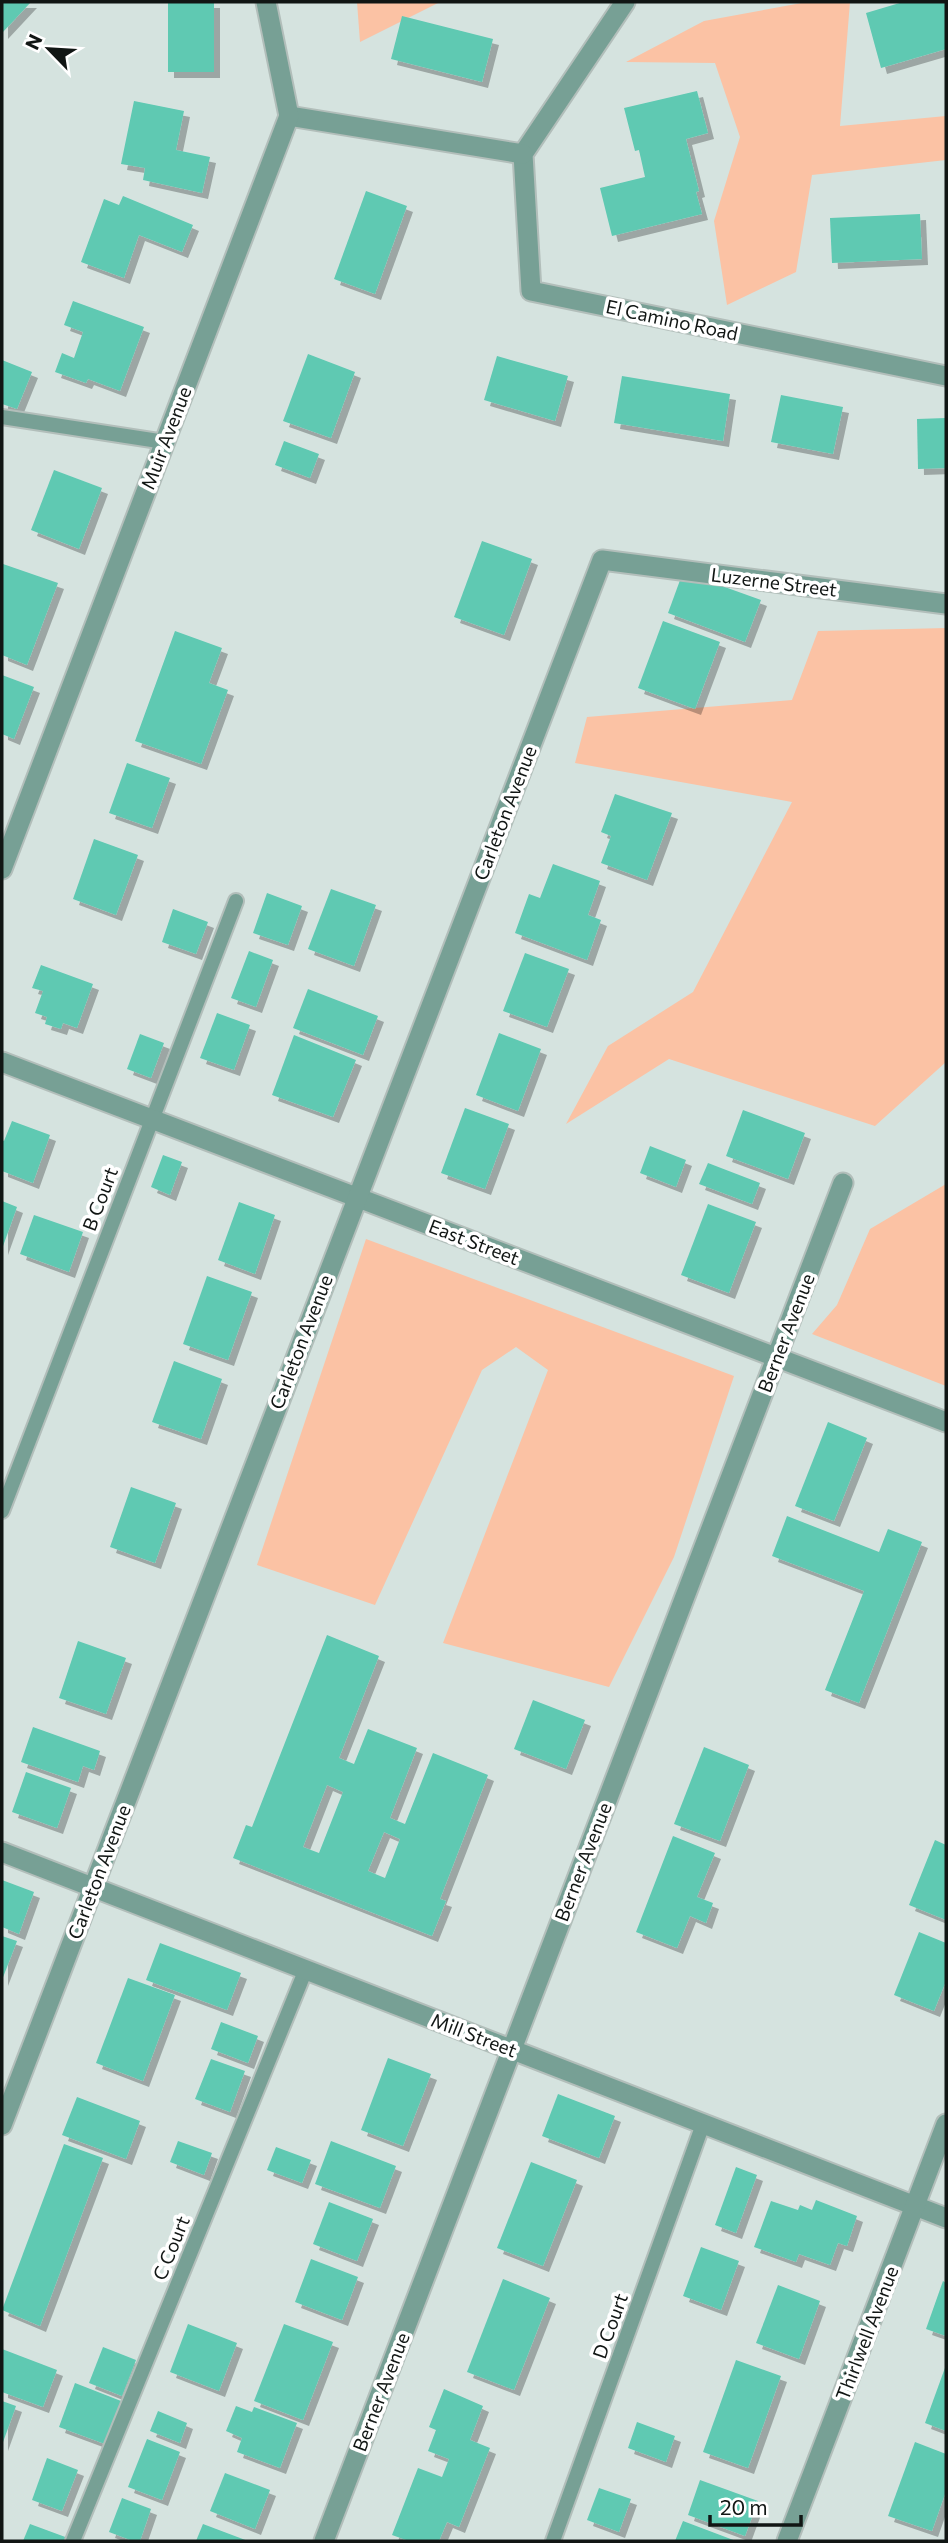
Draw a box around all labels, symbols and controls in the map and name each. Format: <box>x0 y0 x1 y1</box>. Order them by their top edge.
north arrow <box>14 14 84 84</box>
text: N <box>20 30 47 53</box>
street label: El Camino Road <box>604 294 740 345</box>
street label: Muir Avenue <box>135 383 196 492</box>
street label: Luzerne Street <box>710 562 839 601</box>
street label: Carleton Avenue <box>468 742 541 883</box>
street label: B Court <box>77 1164 122 1234</box>
street label: East Street <box>426 1214 523 1269</box>
street label: Berner Avenue <box>752 1270 819 1395</box>
street label: Carleton Avenue <box>264 1271 337 1412</box>
street label: Berner Avenue <box>549 1799 616 1924</box>
street label: Carleton Avenue <box>62 1801 135 1942</box>
street label: Mill Street <box>428 2008 521 2061</box>
street label: C Court <box>147 2212 194 2283</box>
street label: Thirlwell Avenue <box>830 2262 903 2403</box>
street label: D Court <box>587 2290 632 2362</box>
street label: Berner Avenue <box>347 2329 414 2454</box>
scale bar <box>710 2484 801 2528</box>
text: 20 m <box>720 2494 768 2519</box>

